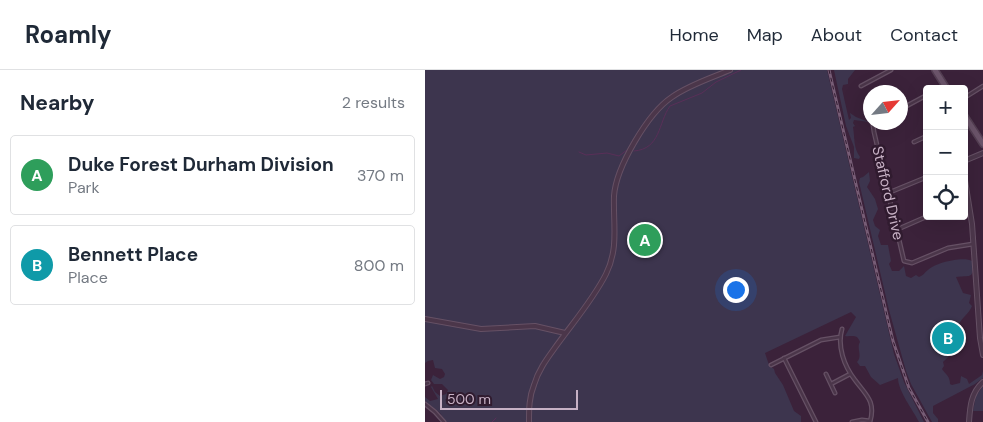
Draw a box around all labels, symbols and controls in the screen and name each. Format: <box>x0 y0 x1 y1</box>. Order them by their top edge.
text: Roamly <box>25 19 112 50</box>
text: Home <box>669 23 719 47</box>
text: Map <box>747 23 783 47</box>
text: About <box>811 23 862 47</box>
text: Contact <box>890 23 958 47</box>
north arrow <box>863 85 908 130</box>
map controls <box>923 85 968 220</box>
button: + <box>923 85 968 130</box>
text: Nearby <box>20 89 94 117</box>
text: 2 results <box>342 92 405 113</box>
button: − <box>923 130 968 175</box>
street label: Stafford Drive <box>867 144 909 242</box>
text: Duke Forest Durham Division <box>68 152 334 177</box>
text: A <box>31 165 43 186</box>
text: 370 m <box>357 165 404 186</box>
button: locate <box>923 175 968 220</box>
text: Park <box>68 177 100 198</box>
pin: A <box>629 221 661 259</box>
text: Bennett Place <box>68 242 198 267</box>
text: B <box>32 255 42 276</box>
text: 800 m <box>354 255 404 276</box>
text: Place <box>68 267 108 288</box>
your location <box>723 277 749 303</box>
pin: B <box>932 319 964 357</box>
scale bar <box>440 387 577 410</box>
text: 500 m <box>447 390 491 408</box>

